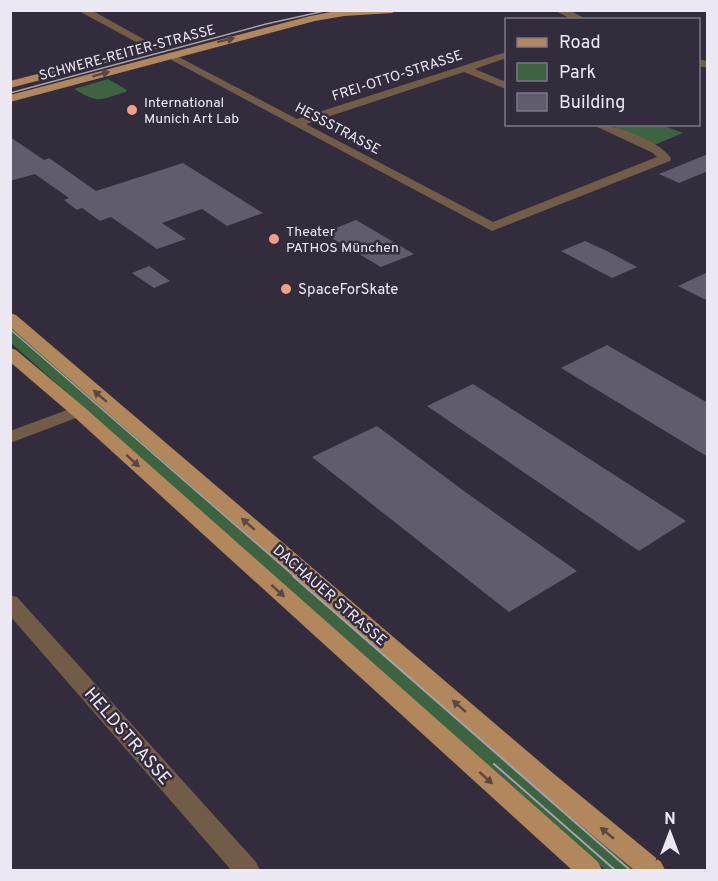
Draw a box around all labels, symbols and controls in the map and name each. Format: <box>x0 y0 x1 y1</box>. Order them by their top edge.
legend <box>505 18 700 126</box>
street label: SCHWERE-REITER-STRASSE <box>37 22 217 85</box>
text: Road <box>559 32 601 55</box>
one-way arrow <box>217 35 235 45</box>
street label: FREI-OTTO-STRASSE <box>330 47 465 106</box>
text: Park <box>559 62 596 85</box>
one-way arrow <box>92 69 110 78</box>
text: Building <box>559 92 625 115</box>
place label: International Munich Art Lab <box>144 95 239 128</box>
street label: HESSSTRASSE <box>292 100 383 159</box>
marker: International Munich Art Lab <box>125 103 139 117</box>
place label: Theater PATHOS München <box>286 224 399 257</box>
marker: Theater PATHOS München <box>267 232 281 246</box>
place label: SpaceForSkate <box>298 281 398 300</box>
marker: SpaceForSkate <box>279 282 293 296</box>
one-way arrow <box>93 390 108 403</box>
one-way arrow <box>125 454 140 467</box>
one-way arrow <box>241 518 256 531</box>
street label: DACHAUER STRASSE <box>268 541 390 651</box>
one-way arrow <box>271 584 286 598</box>
street label: HELDSTRASSE <box>78 683 176 791</box>
one-way arrow <box>452 700 467 713</box>
one-way arrow <box>478 771 493 784</box>
north arrow <box>640 803 700 863</box>
text: N <box>664 810 676 830</box>
one-way arrow <box>599 827 615 840</box>

